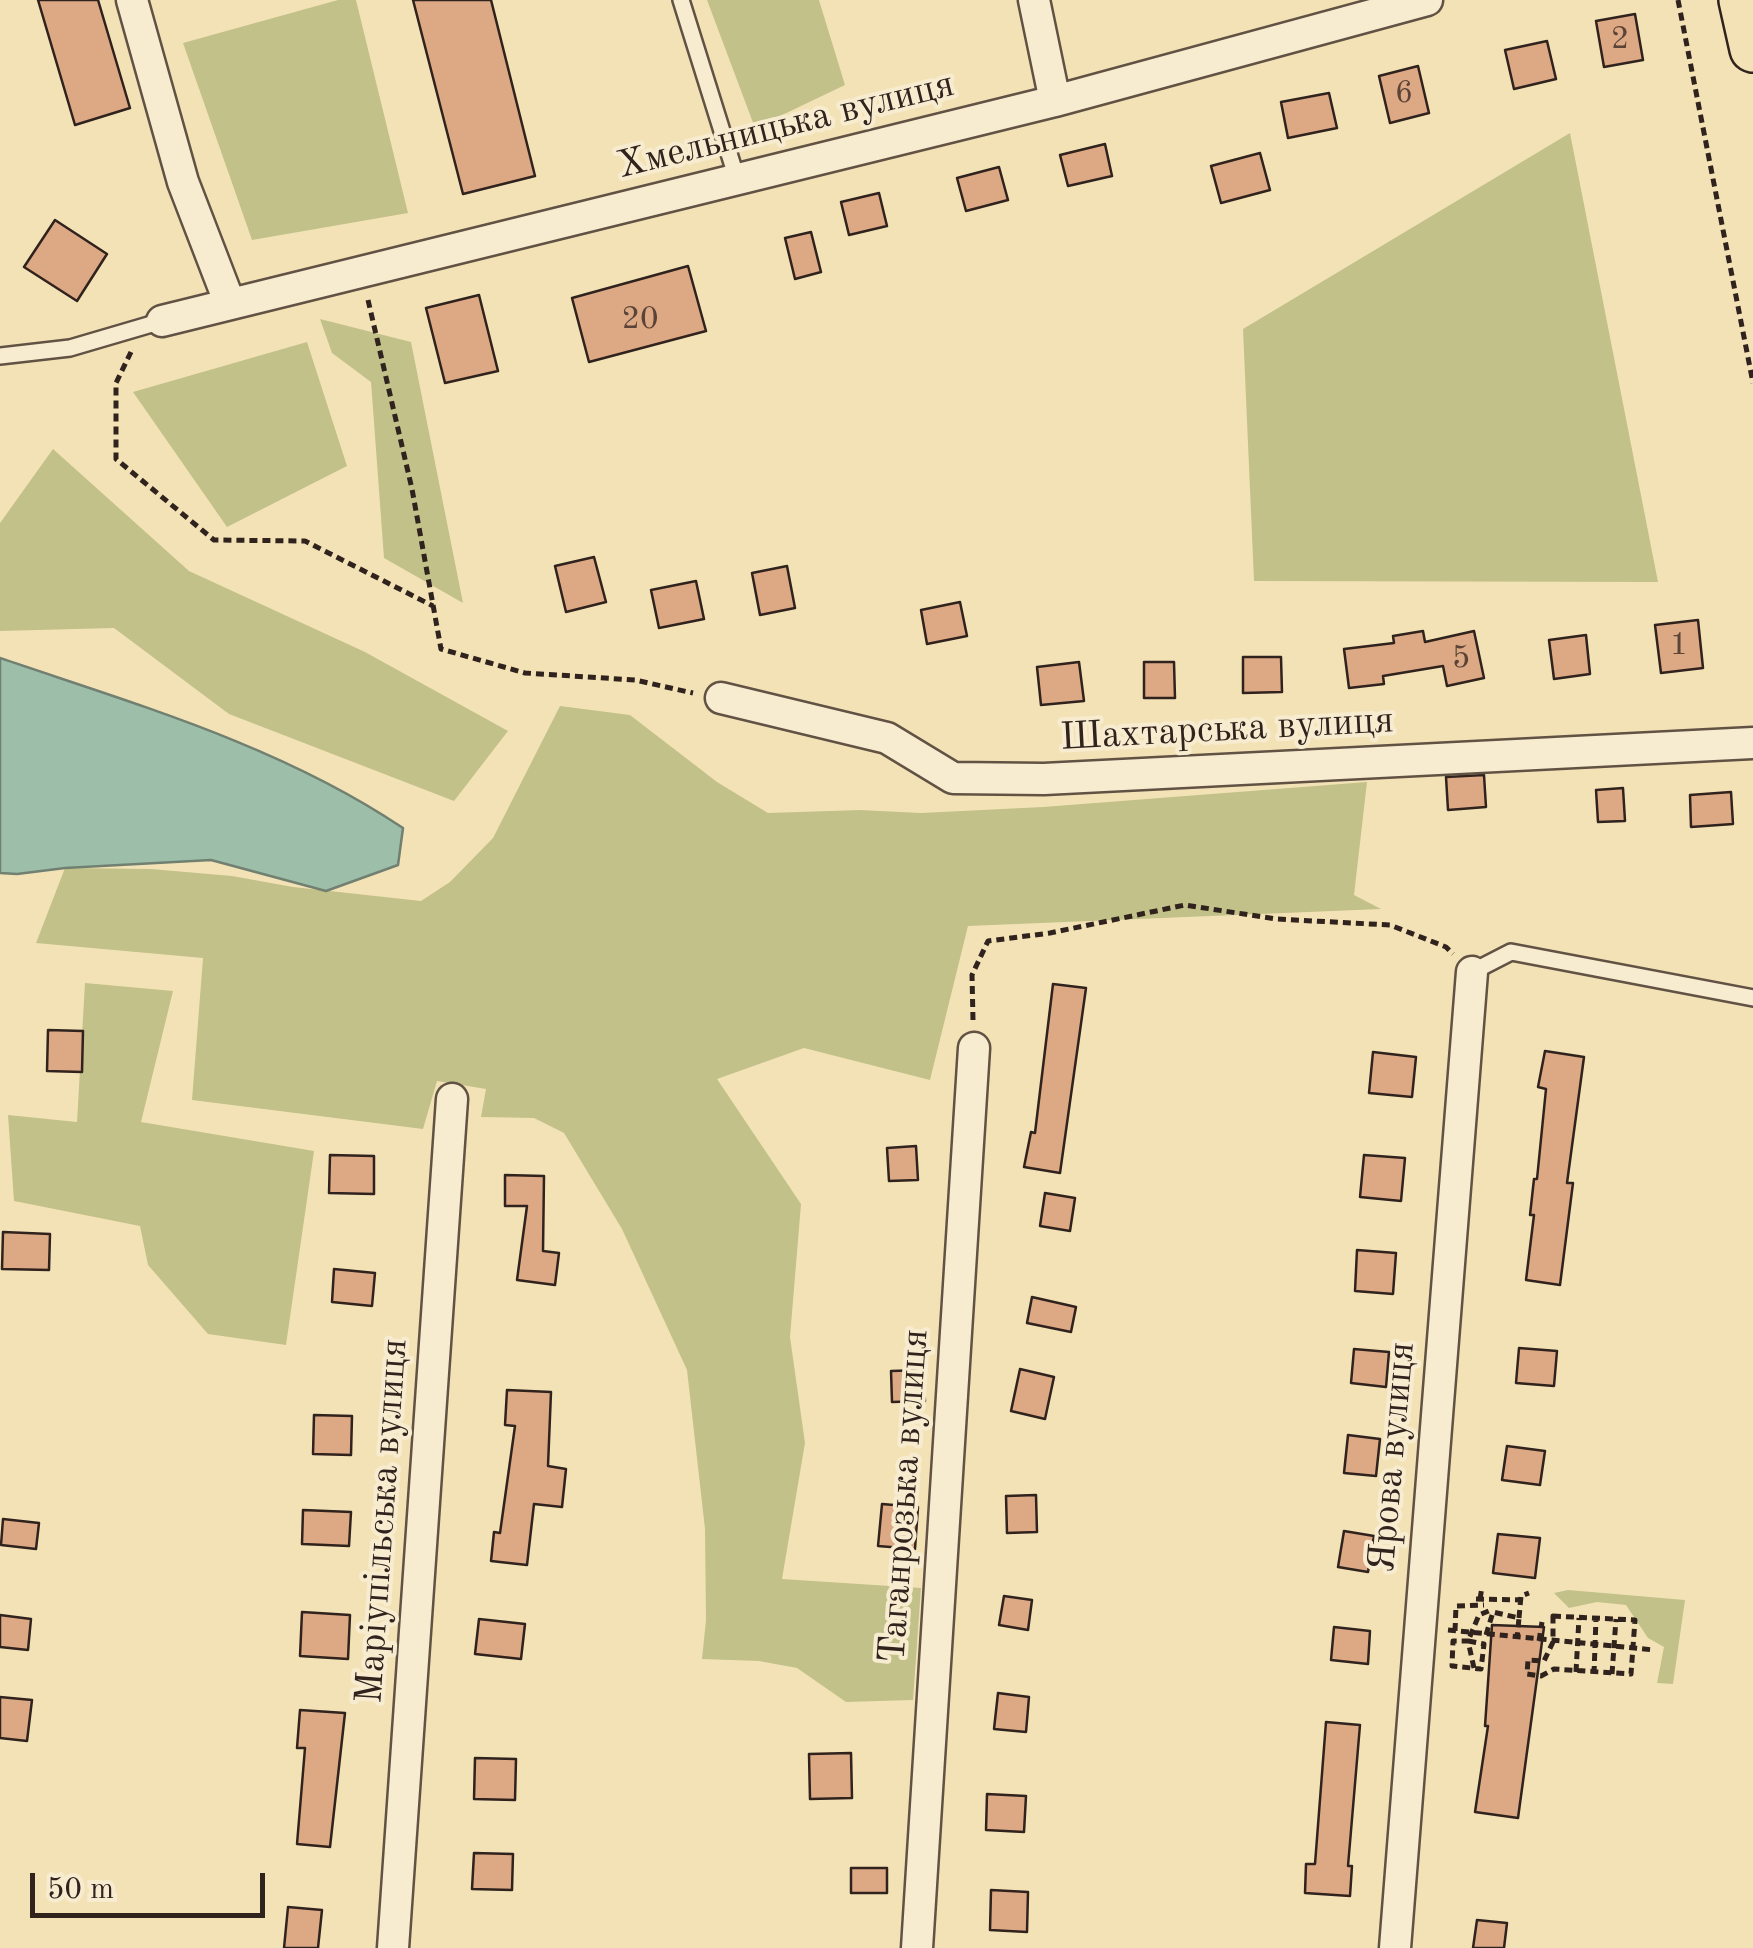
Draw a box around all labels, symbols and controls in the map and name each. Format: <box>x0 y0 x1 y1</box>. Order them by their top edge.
house number: 2 <box>1611 21 1629 59</box>
street label: Хмельницька вулиця <box>613 62 959 190</box>
house number: 6 <box>1395 75 1413 113</box>
house number: 20 <box>621 301 659 339</box>
house number: 1 <box>1670 627 1688 665</box>
house number: 5 <box>1452 640 1470 678</box>
street label: Шахтарська вулиця <box>1059 698 1395 762</box>
street label: Таганрозька вулиця <box>871 1328 939 1664</box>
street label: Маріупільська вулиця <box>347 1337 419 1705</box>
street label: Ярова вулиця <box>1360 1340 1426 1574</box>
scale bar <box>35 1853 270 1915</box>
text: 50 m <box>47 1875 114 1905</box>

